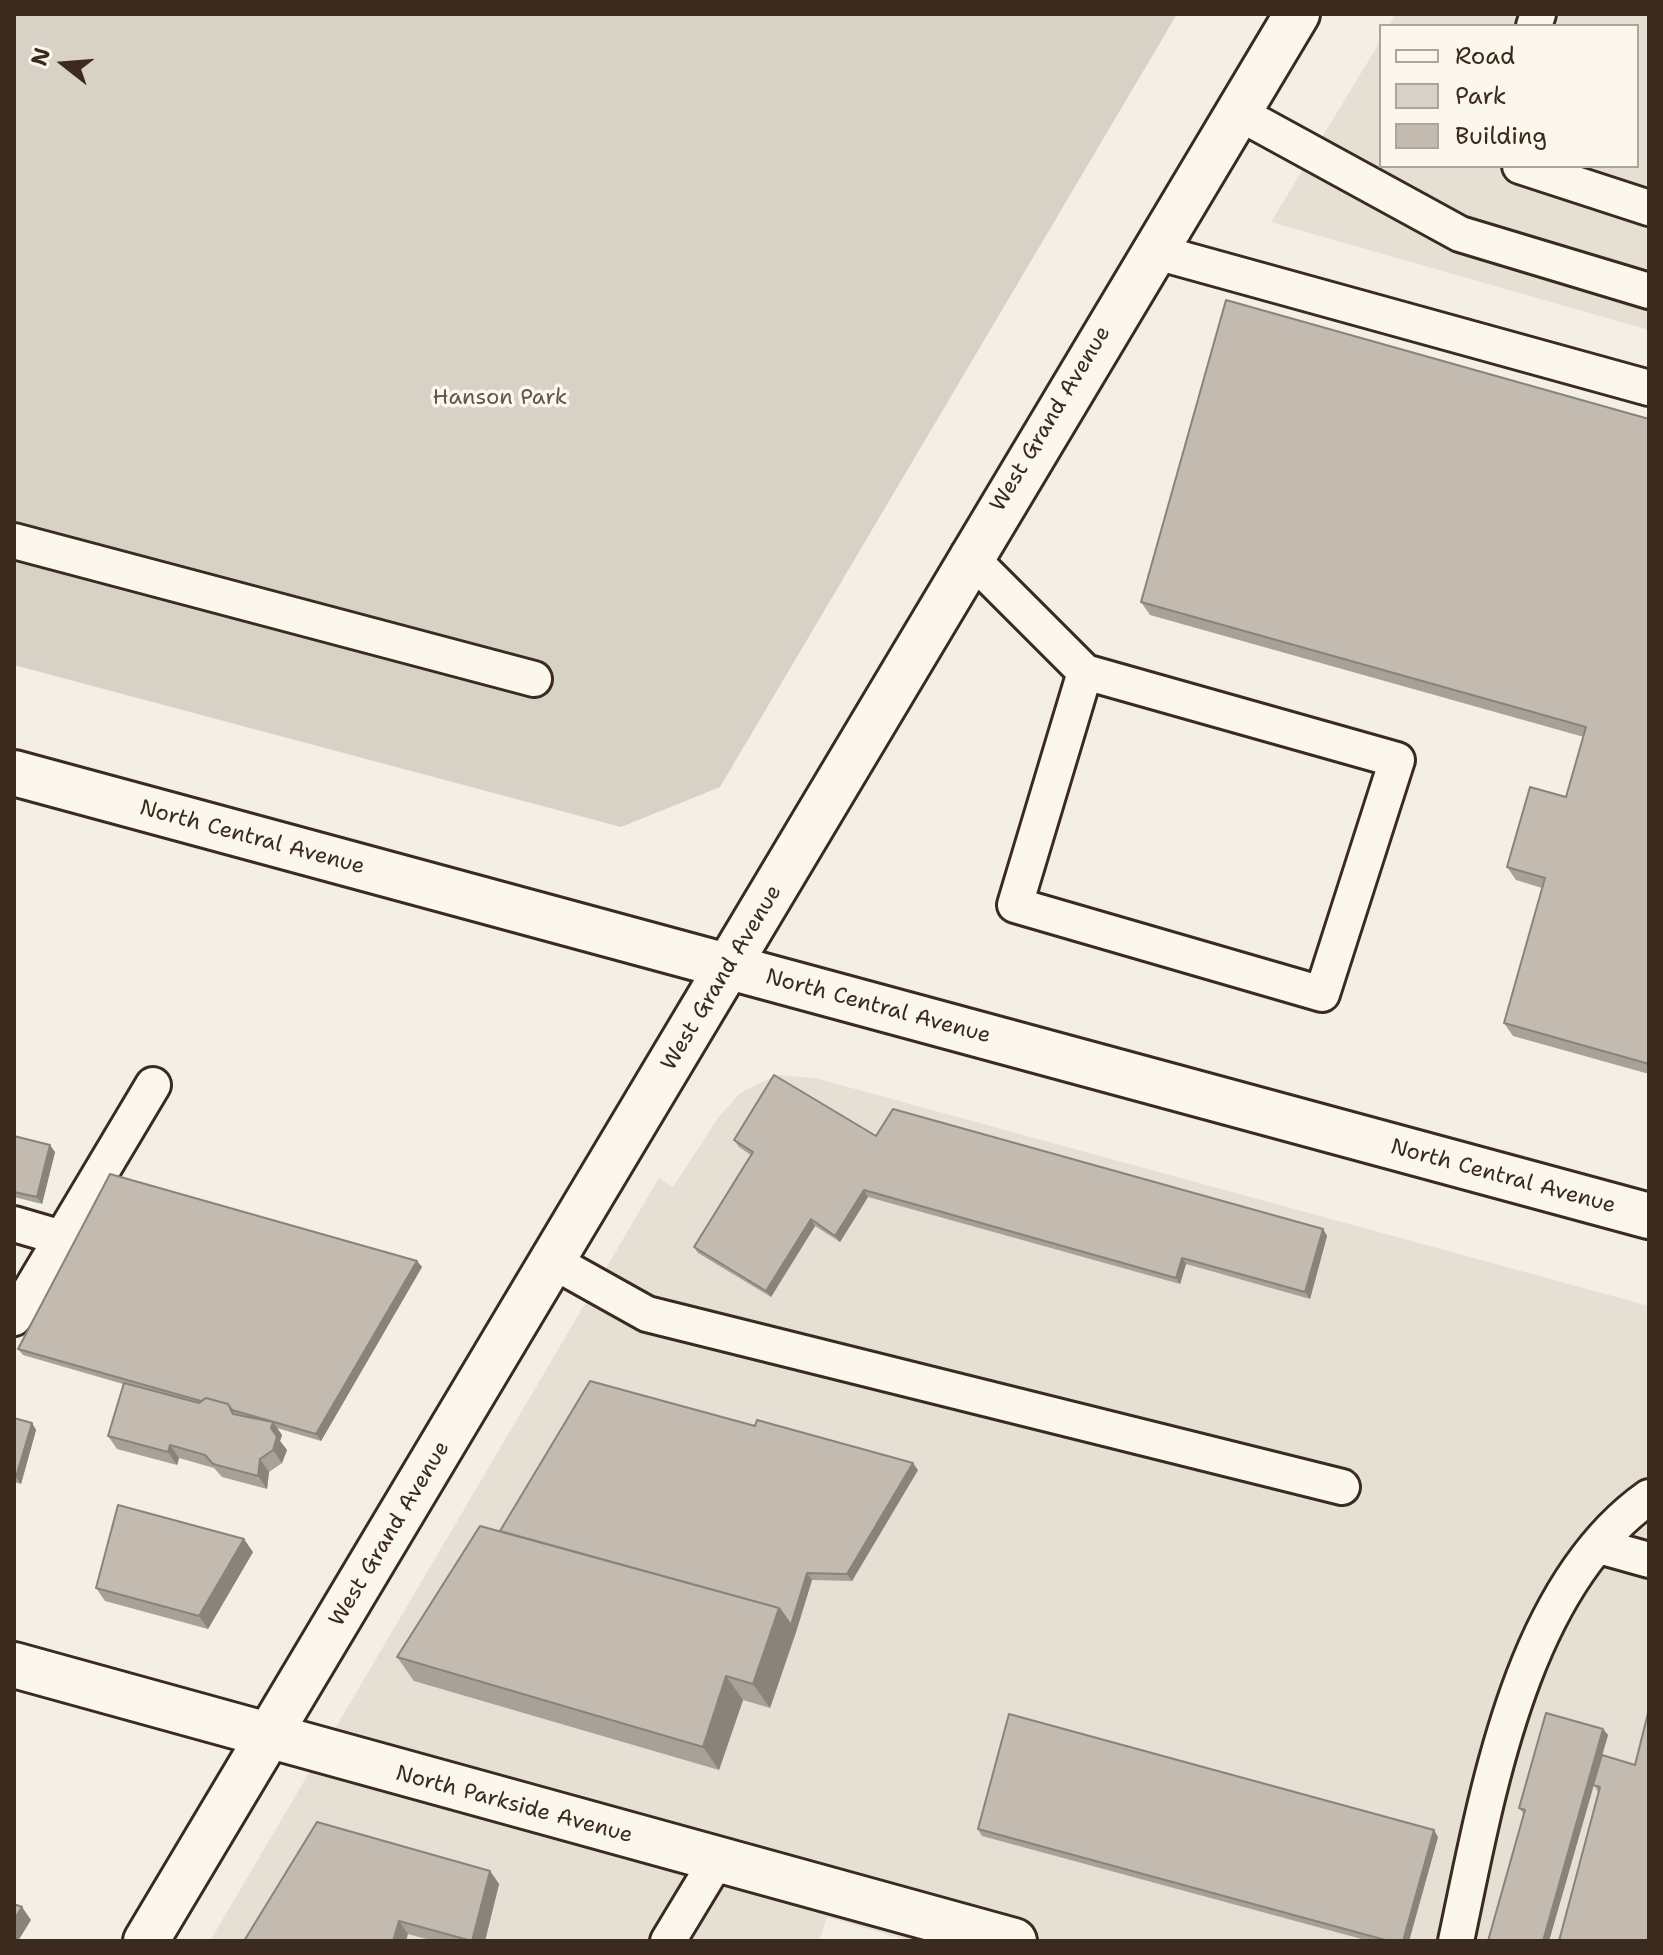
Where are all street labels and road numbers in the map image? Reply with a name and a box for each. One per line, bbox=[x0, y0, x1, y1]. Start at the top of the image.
street label: West Grand Avenue bbox=[985, 321, 1117, 517]
street label: North Central Avenue bbox=[137, 795, 367, 881]
street label: West Grand Avenue bbox=[656, 880, 788, 1076]
street label: North Central Avenue bbox=[763, 964, 993, 1050]
street label: North Central Avenue bbox=[1388, 1134, 1618, 1220]
street label: West Grand Avenue bbox=[324, 1436, 456, 1632]
street label: North Parkside Avenue bbox=[393, 1761, 635, 1849]

